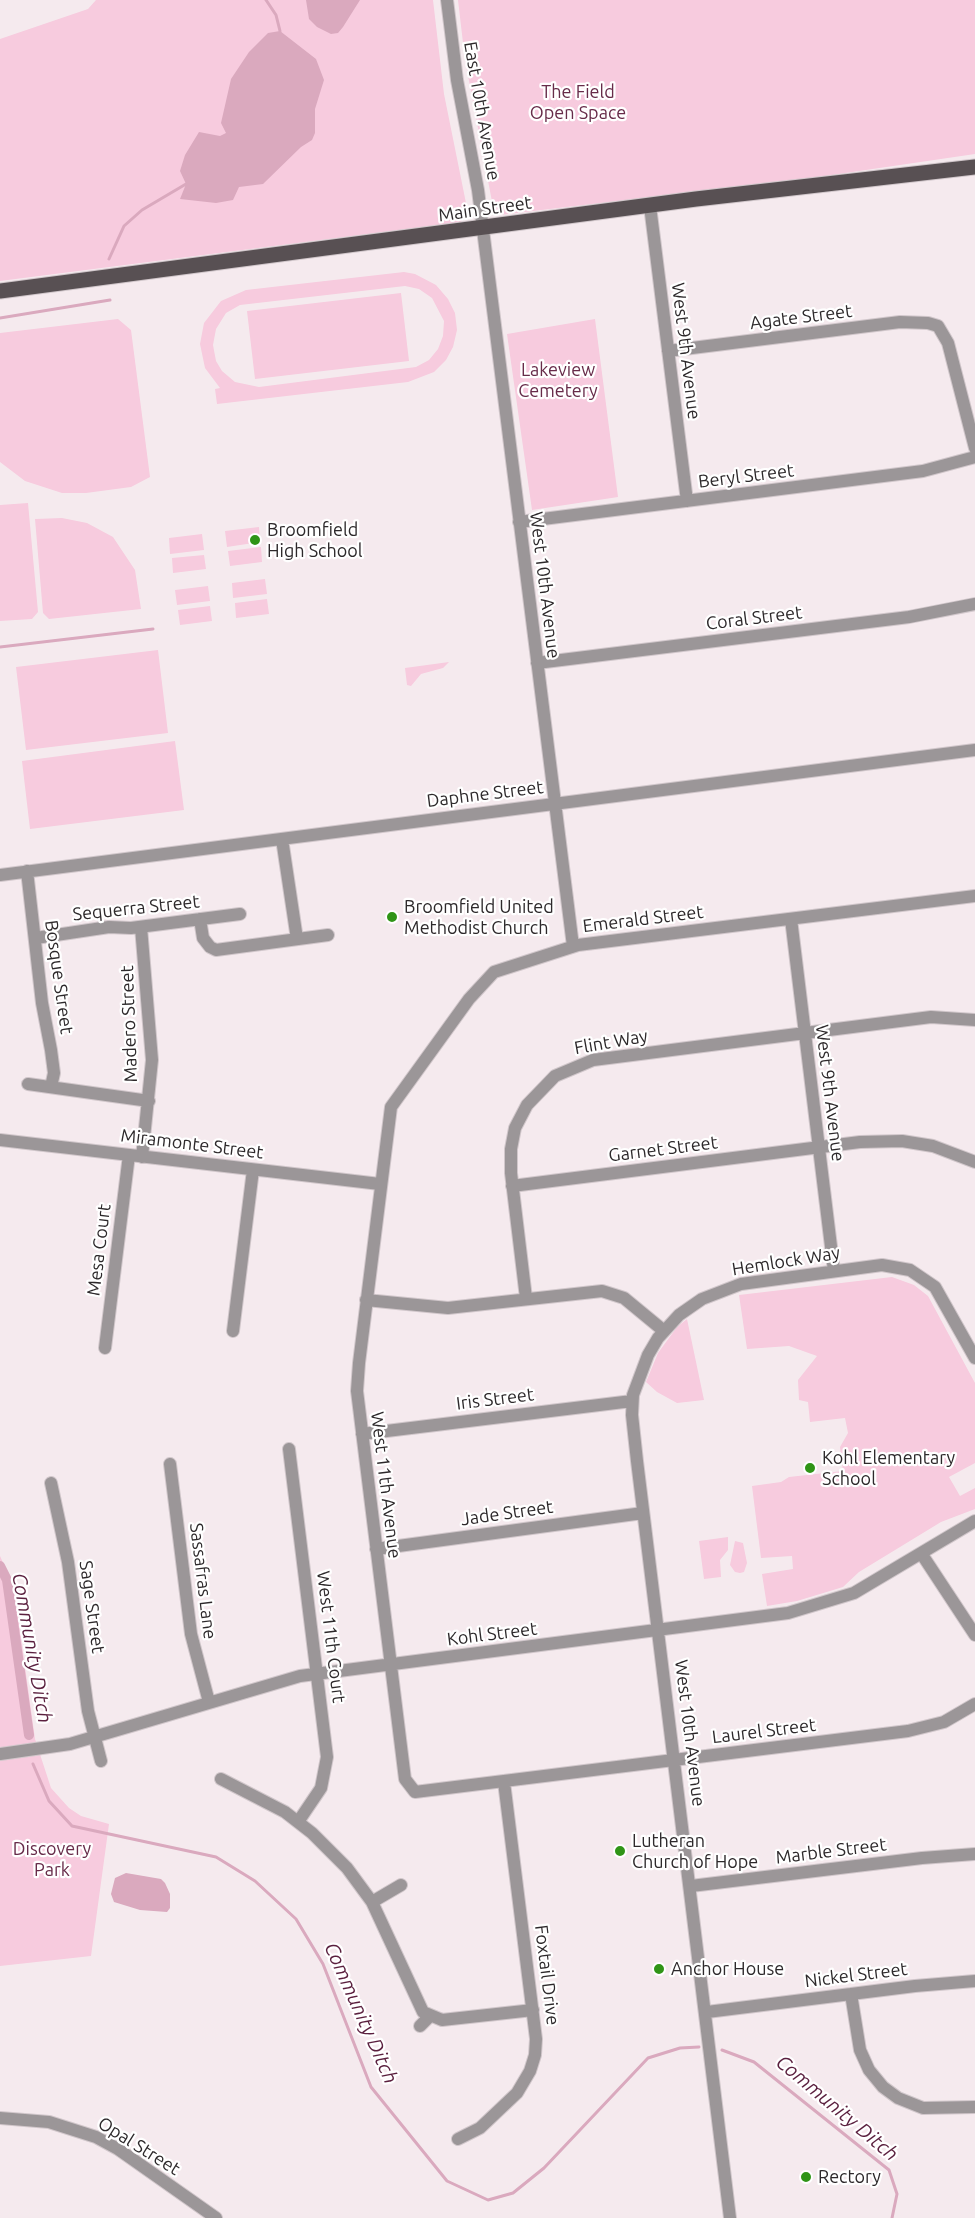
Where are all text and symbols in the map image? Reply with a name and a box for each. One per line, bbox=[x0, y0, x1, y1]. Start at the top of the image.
street label: East 10th Avenue bbox=[459, 40, 505, 182]
park label: The Field Open Space bbox=[530, 81, 626, 124]
street label: Main Street bbox=[437, 192, 533, 226]
street label: West 9th Avenue bbox=[667, 281, 705, 421]
street label: Agate Street bbox=[749, 300, 853, 334]
park label: Lakeview Cemetery bbox=[518, 359, 598, 401]
street label: Beryl Street bbox=[697, 459, 795, 493]
street label: West 10th Avenue bbox=[525, 510, 565, 660]
place label: Broomfield High School bbox=[267, 519, 363, 562]
marker: Broomfield High School bbox=[248, 533, 262, 547]
street label: Coral Street bbox=[705, 601, 803, 635]
street label: Daphne Street bbox=[425, 776, 545, 812]
street label: Sequerra Street bbox=[72, 891, 200, 925]
place label: Broomfield United Methodist Church bbox=[404, 896, 554, 938]
street label: Emerald Street bbox=[582, 901, 704, 937]
marker: Broomfield United Methodist Church bbox=[385, 910, 399, 924]
street label: Bosque Street bbox=[40, 919, 78, 1035]
street label: Madero Street bbox=[116, 965, 142, 1083]
street label: West 9th Avenue bbox=[811, 1023, 849, 1163]
street label: Flint Way bbox=[573, 1025, 649, 1059]
street label: Miramonte Street bbox=[119, 1125, 265, 1163]
street label: Garnet Street bbox=[607, 1132, 719, 1166]
street label: Mesa Court bbox=[83, 1203, 115, 1297]
street label: Hemlock Way bbox=[730, 1242, 842, 1280]
street label: Iris Street bbox=[455, 1384, 535, 1414]
street label: West 11th Avenue bbox=[366, 1410, 406, 1560]
place label: Kohl Elementary School bbox=[822, 1447, 955, 1490]
marker: Kohl Elementary School bbox=[803, 1461, 817, 1475]
street label: Jade Street bbox=[459, 1496, 555, 1530]
street label: Sassafras Lane bbox=[185, 1522, 221, 1640]
street label: Sage Street bbox=[75, 1559, 109, 1655]
street label: West 11th Court bbox=[312, 1570, 350, 1704]
water label: Community Ditch bbox=[7, 1571, 57, 1725]
street label: Kohl Street bbox=[446, 1618, 538, 1650]
street label: West 10th Avenue bbox=[670, 1658, 710, 1808]
street label: Laurel Street bbox=[711, 1714, 817, 1748]
place label: Lutheran Church of Hope bbox=[632, 1830, 758, 1872]
street label: Marble Street bbox=[774, 1833, 888, 1869]
park label: Discovery Park bbox=[13, 1838, 91, 1880]
marker: Lutheran Church of Hope bbox=[613, 1844, 627, 1858]
street label: Foxtail Drive bbox=[530, 1924, 564, 2026]
water label: Community Ditch bbox=[319, 1939, 403, 2087]
place label: Anchor House bbox=[671, 1958, 784, 1980]
street label: Nickel Street bbox=[803, 1958, 909, 1992]
marker: Anchor House bbox=[652, 1962, 666, 1976]
water label: Community Ditch bbox=[771, 2050, 903, 2166]
street label: Opal Street bbox=[94, 2112, 184, 2180]
place label: Rectory bbox=[818, 2166, 881, 2188]
marker: Rectory bbox=[799, 2170, 813, 2184]

